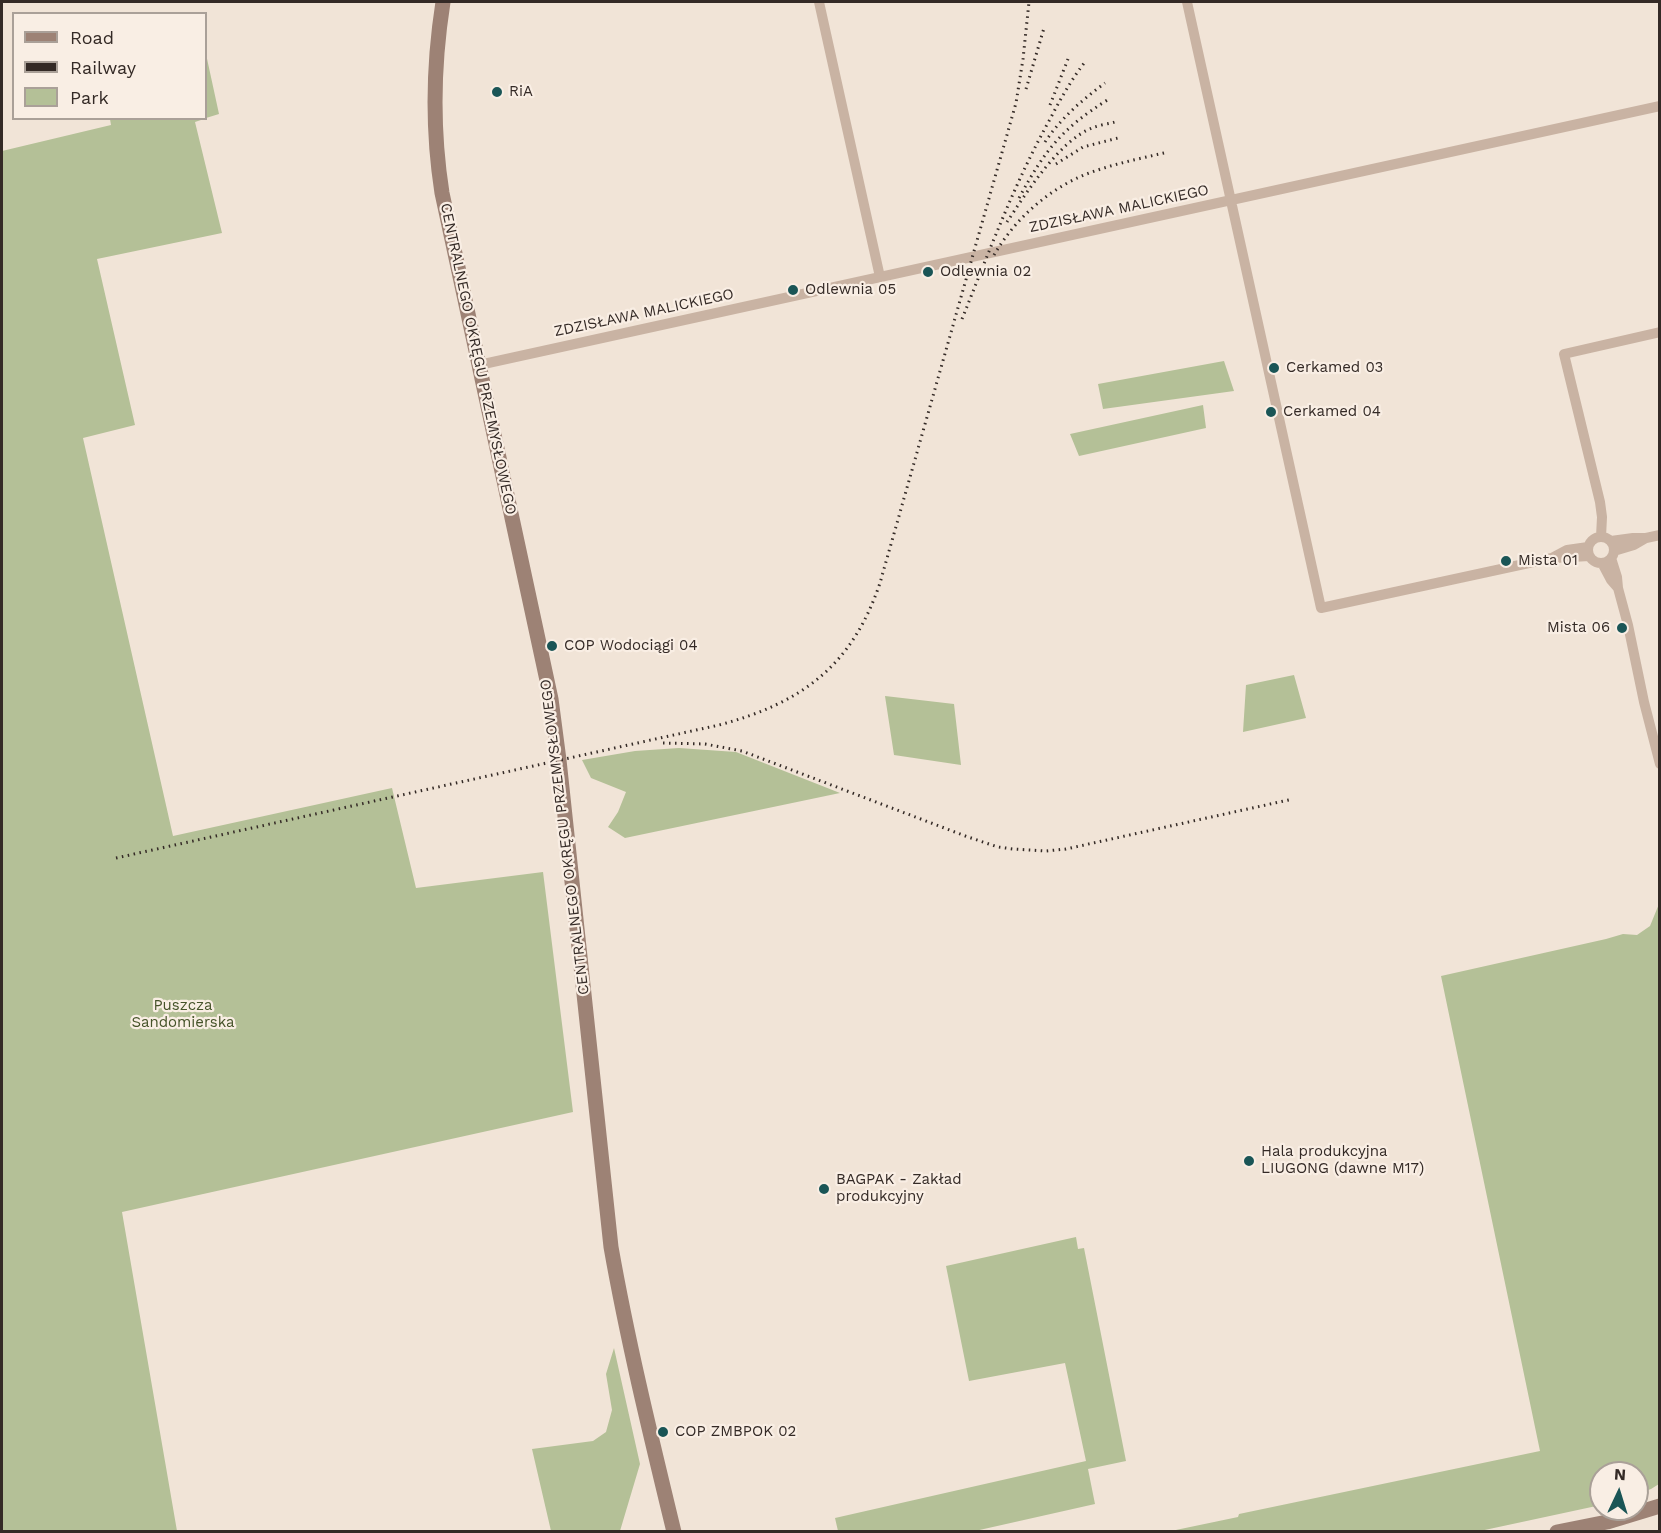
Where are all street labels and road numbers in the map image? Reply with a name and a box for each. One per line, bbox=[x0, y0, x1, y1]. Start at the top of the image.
street label: ZDZISŁAWA MALICKIEGO bbox=[1028, 181, 1210, 237]
street label: CENTRALNEGO OKRĘGU PRZEMYSŁOWEGO bbox=[436, 202, 520, 516]
street label: ZDZISŁAWA MALICKIEGO bbox=[553, 285, 735, 341]
street label: CENTRALNEGO OKRĘGU PRZEMYSŁOWEGO bbox=[537, 678, 593, 996]

